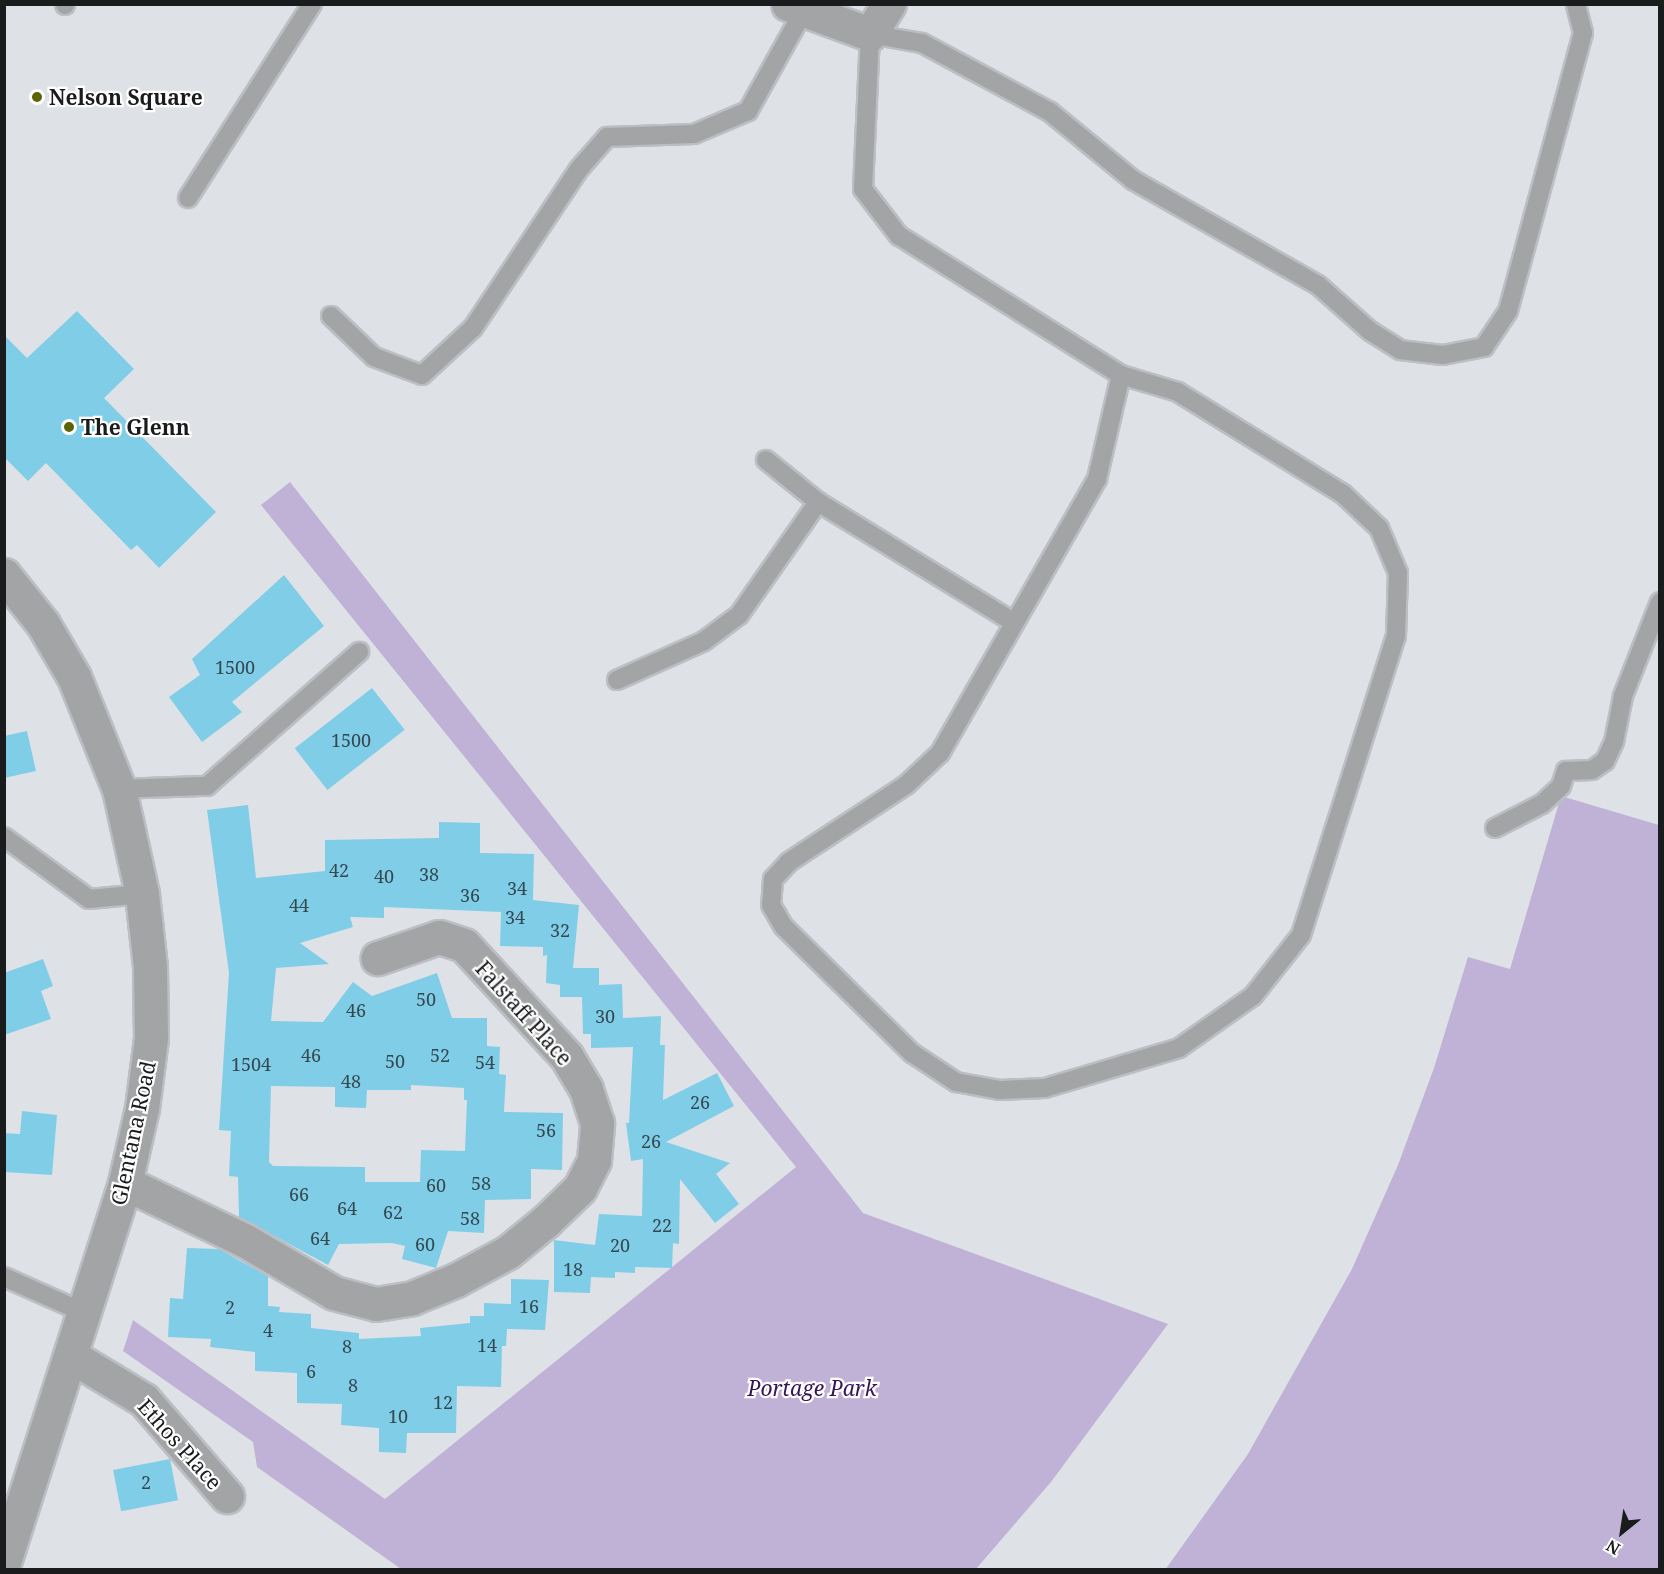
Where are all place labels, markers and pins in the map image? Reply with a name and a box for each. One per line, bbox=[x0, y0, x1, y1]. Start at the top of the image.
place label: Nelson Square bbox=[49, 84, 203, 110]
marker: Nelson Square bbox=[30, 90, 44, 104]
place label: The Glenn bbox=[81, 414, 190, 440]
marker: The Glenn bbox=[62, 420, 76, 434]

